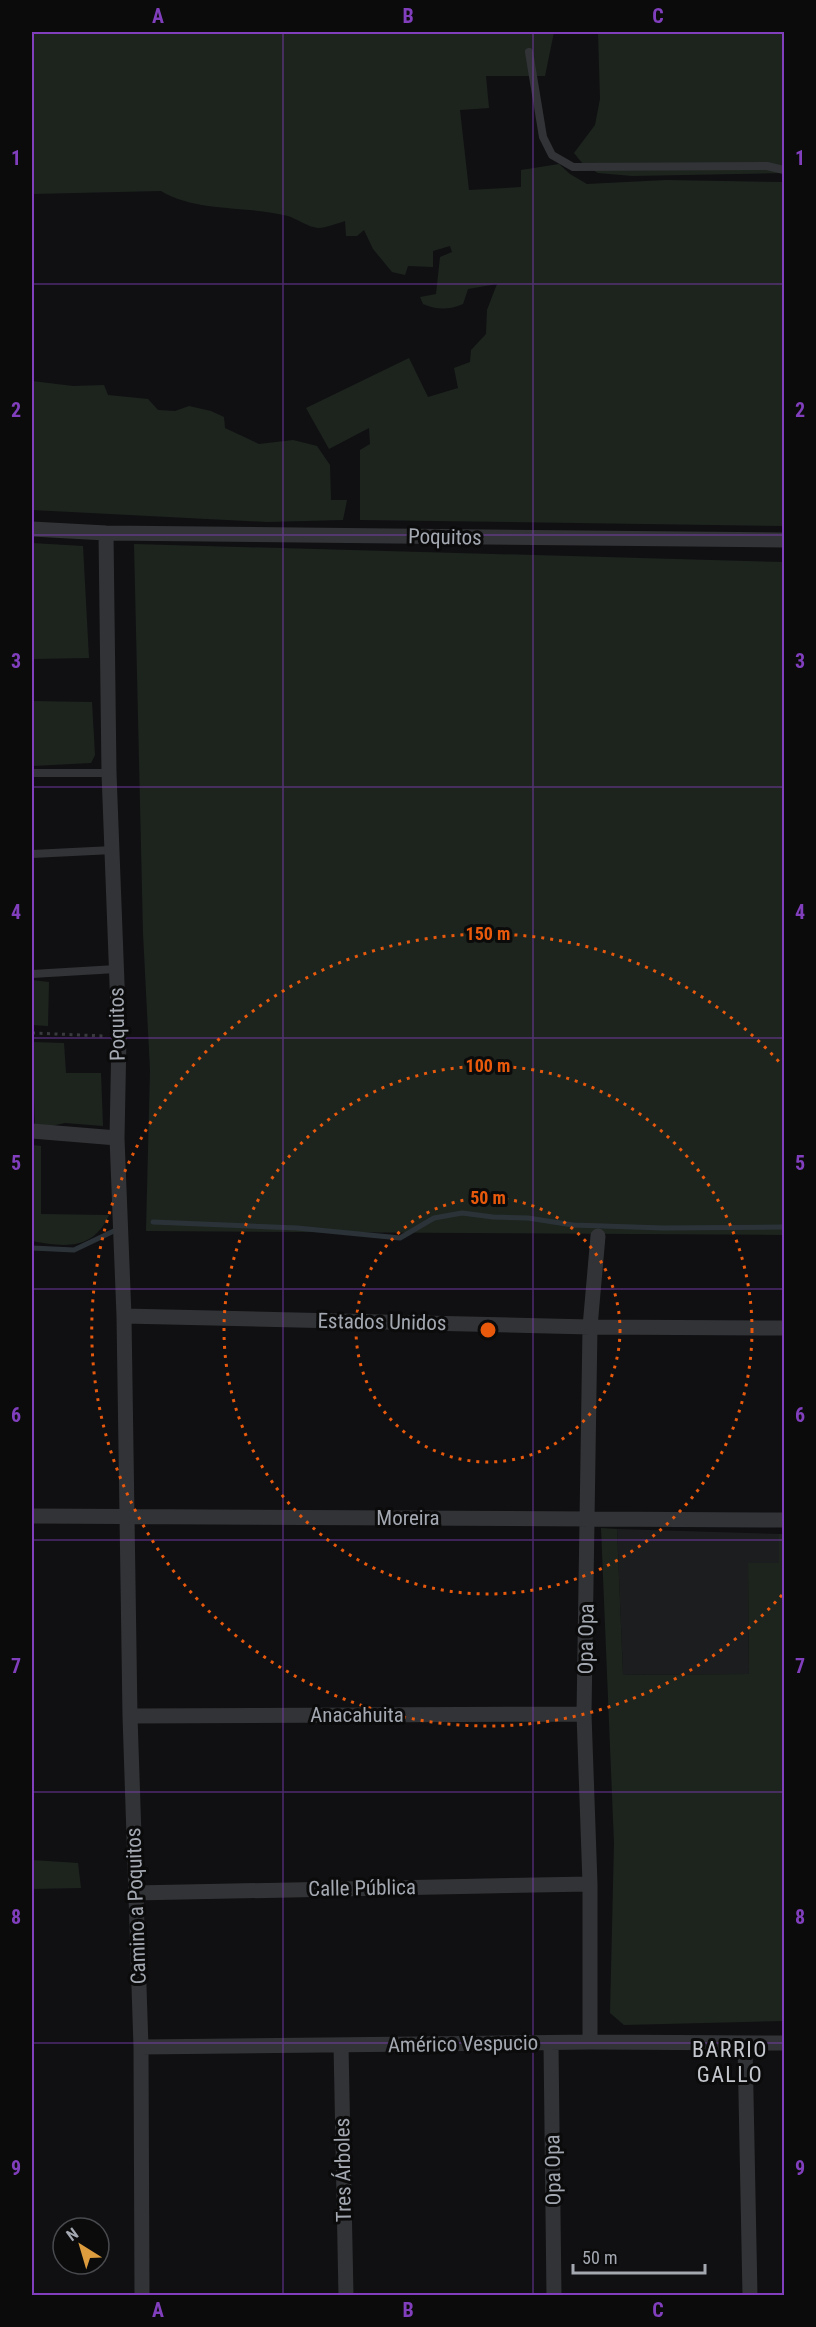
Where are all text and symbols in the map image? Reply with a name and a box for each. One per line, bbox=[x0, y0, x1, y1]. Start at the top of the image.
text: A bbox=[152, 4, 164, 28]
text: B bbox=[402, 4, 414, 28]
text: C bbox=[652, 4, 664, 28]
text: 1 bbox=[11, 146, 21, 170]
text: 1 bbox=[795, 146, 805, 170]
text: 2 bbox=[11, 398, 21, 422]
text: 2 bbox=[795, 398, 805, 422]
street label: Poquitos bbox=[408, 524, 482, 550]
text: 3 bbox=[11, 649, 21, 673]
text: 3 bbox=[795, 649, 805, 673]
text: 4 bbox=[11, 900, 21, 924]
text: 4 bbox=[795, 900, 805, 924]
text: 150 m bbox=[466, 923, 510, 944]
street label: Poquitos bbox=[104, 987, 130, 1061]
text: 100 m bbox=[466, 1055, 510, 1076]
text: 5 bbox=[11, 1151, 21, 1175]
text: 5 bbox=[795, 1151, 805, 1175]
text: 50 m bbox=[470, 1187, 506, 1208]
street label: Estados Unidos bbox=[317, 1309, 447, 1335]
centre of rings bbox=[478, 1320, 498, 1340]
text: 6 bbox=[11, 1403, 21, 1427]
text: 6 bbox=[795, 1403, 805, 1427]
street label: Moreira bbox=[376, 1506, 440, 1530]
street label: Opa Opa bbox=[573, 1603, 599, 1675]
text: 7 bbox=[11, 1654, 21, 1678]
text: 7 bbox=[795, 1654, 805, 1678]
street label: Anacahuita bbox=[310, 1703, 404, 1727]
street label: Camino a Poquitos bbox=[121, 1827, 151, 1985]
street label: Calle Pública bbox=[308, 1875, 416, 1901]
text: 8 bbox=[11, 1905, 21, 1929]
text: 8 bbox=[795, 1905, 805, 1929]
street label: Américo Vespucio bbox=[388, 2031, 538, 2057]
district label: BARRIO GALLO bbox=[692, 2037, 768, 2087]
street label: Tres Árboles bbox=[330, 2118, 356, 2222]
street label: Opa Opa bbox=[540, 2134, 566, 2206]
text: 9 bbox=[11, 2156, 21, 2180]
text: 9 bbox=[795, 2156, 805, 2180]
north arrow bbox=[51, 2216, 111, 2276]
text: N bbox=[63, 2224, 82, 2245]
scale bar bbox=[573, 2237, 705, 2275]
text: 50 m bbox=[582, 2247, 617, 2268]
text: A bbox=[152, 2298, 164, 2322]
text: B bbox=[402, 2298, 414, 2322]
text: C bbox=[652, 2298, 664, 2322]

